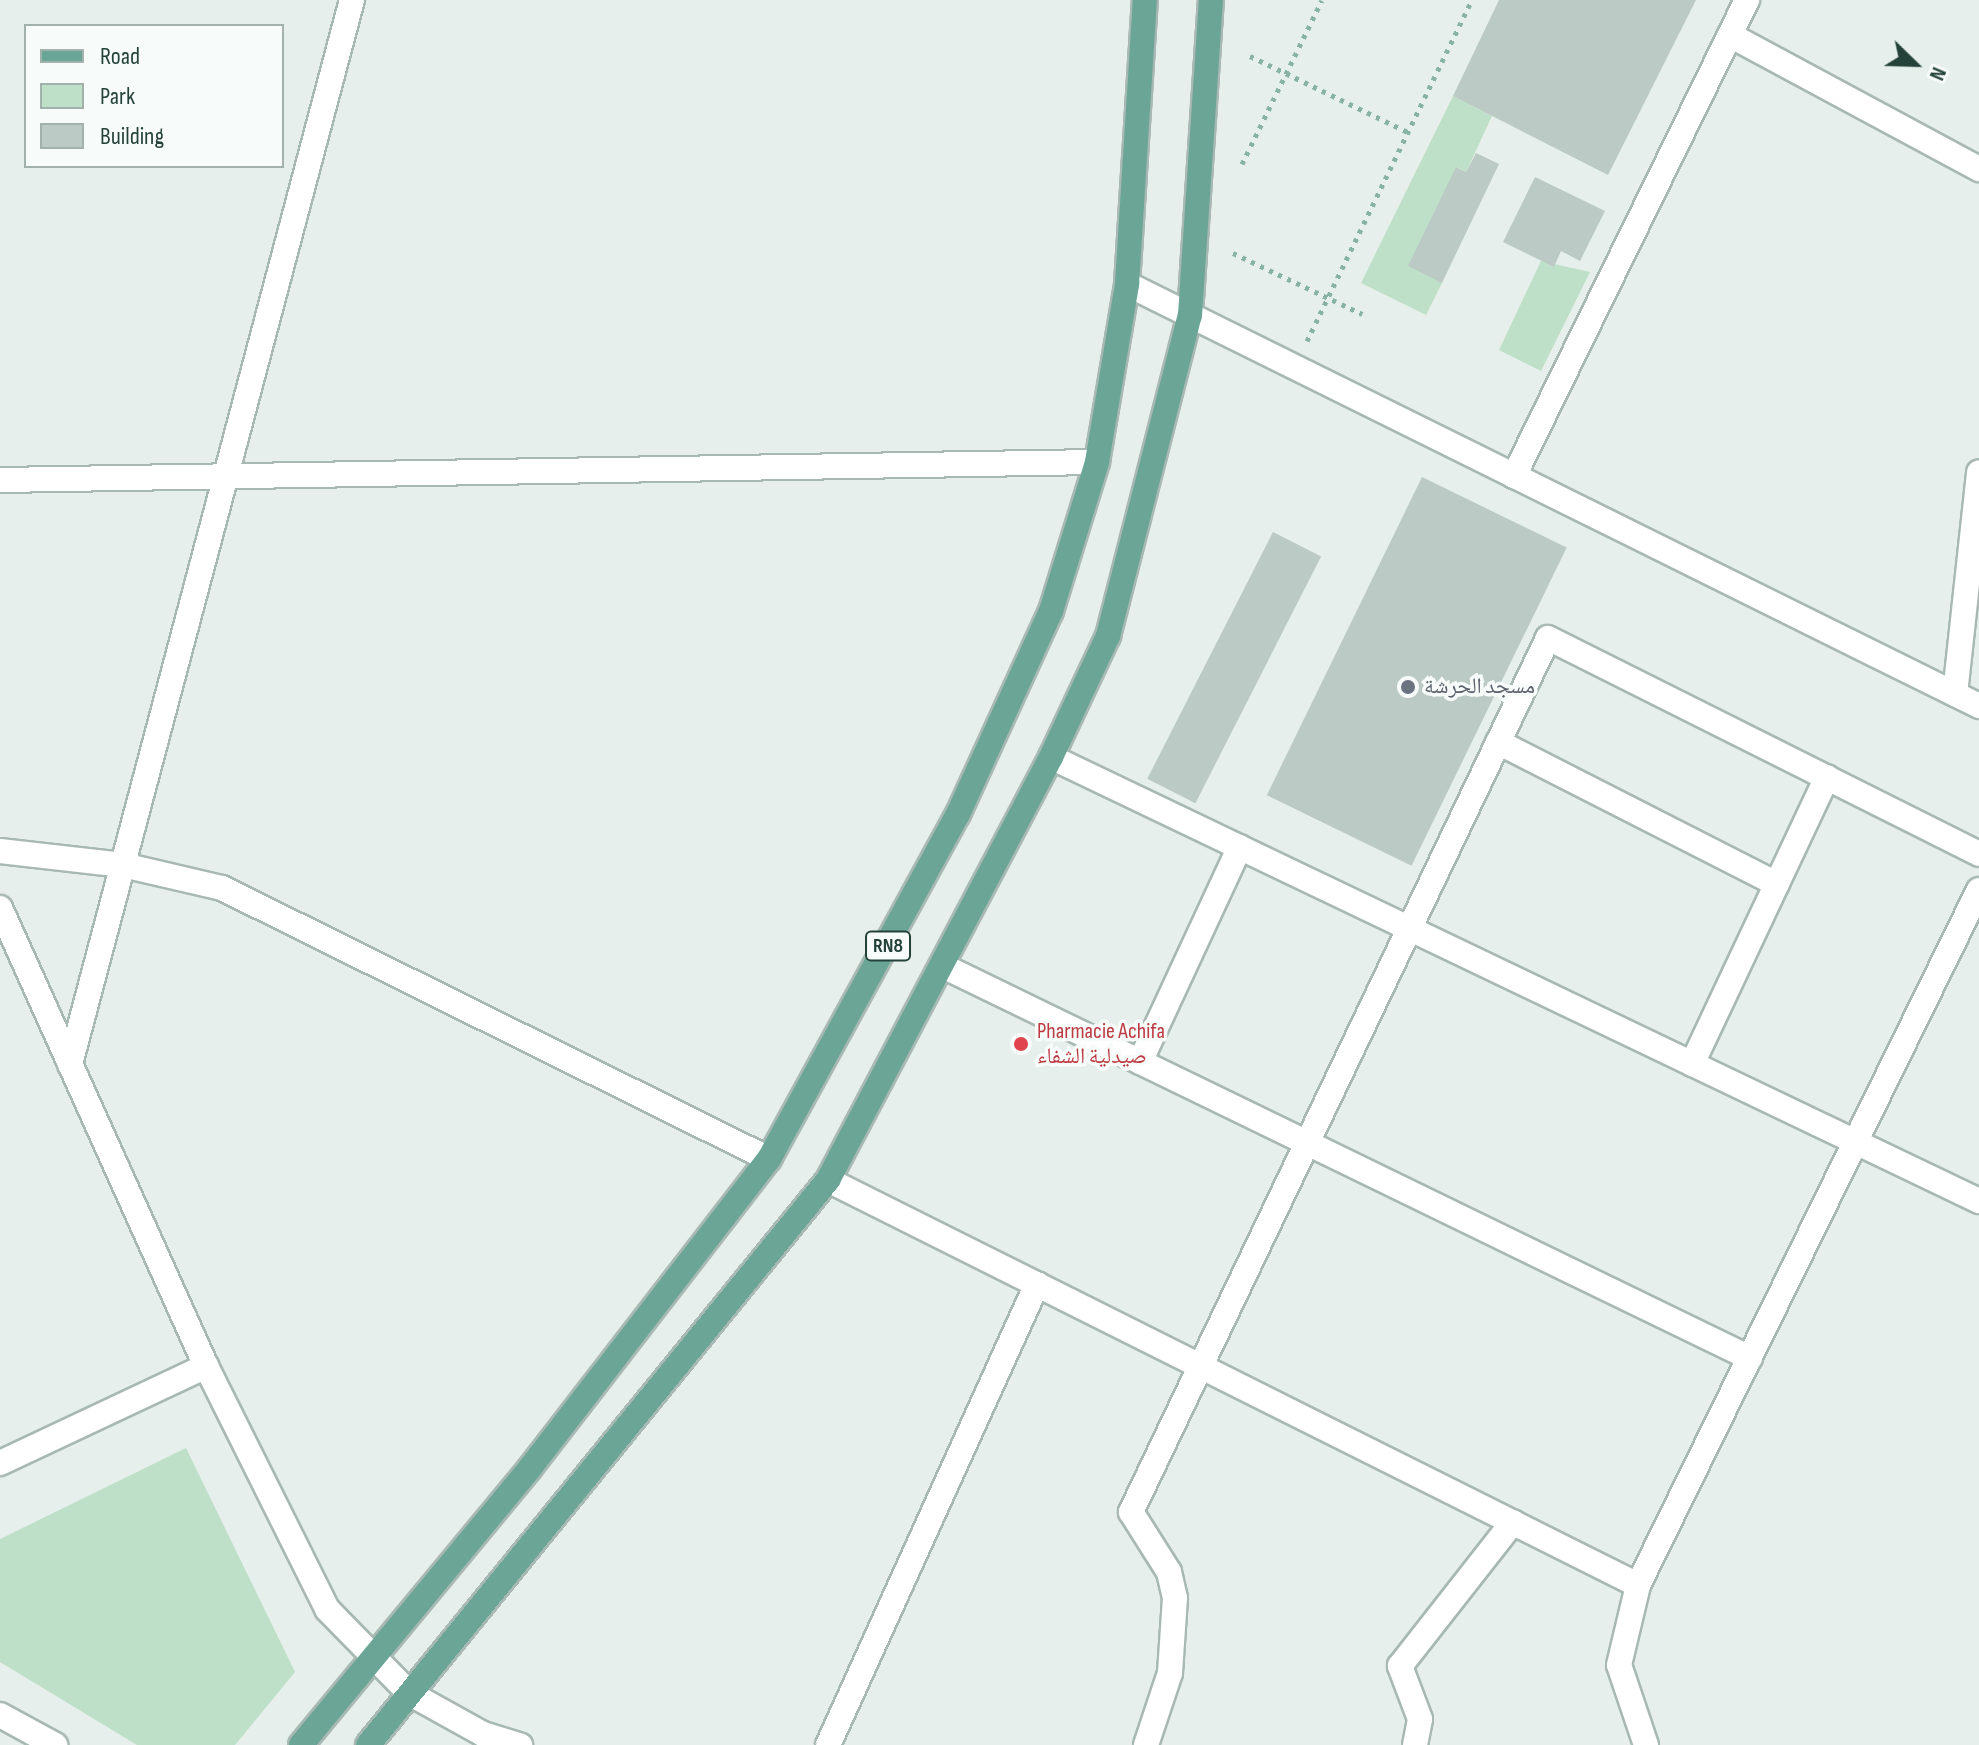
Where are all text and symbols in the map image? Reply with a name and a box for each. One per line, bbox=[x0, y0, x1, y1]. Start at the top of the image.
legend bbox=[24, 24, 284, 168]
north arrow bbox=[1875, 24, 1955, 104]
text: Road bbox=[100, 42, 140, 71]
text: N bbox=[1923, 63, 1952, 84]
text: Park bbox=[100, 82, 135, 111]
text: Building bbox=[100, 122, 164, 151]
place label: مسجد الحرشة bbox=[1424, 674, 1535, 700]
marker: مسجد الحرشة bbox=[1399, 678, 1417, 696]
road number: RN8 bbox=[864, 930, 912, 962]
place label: Pharmacie Achifa صيدلية الشفاء bbox=[1037, 1018, 1165, 1070]
marker: Pharmacie Achifa صيدلية الشفاء bbox=[1012, 1035, 1030, 1053]

